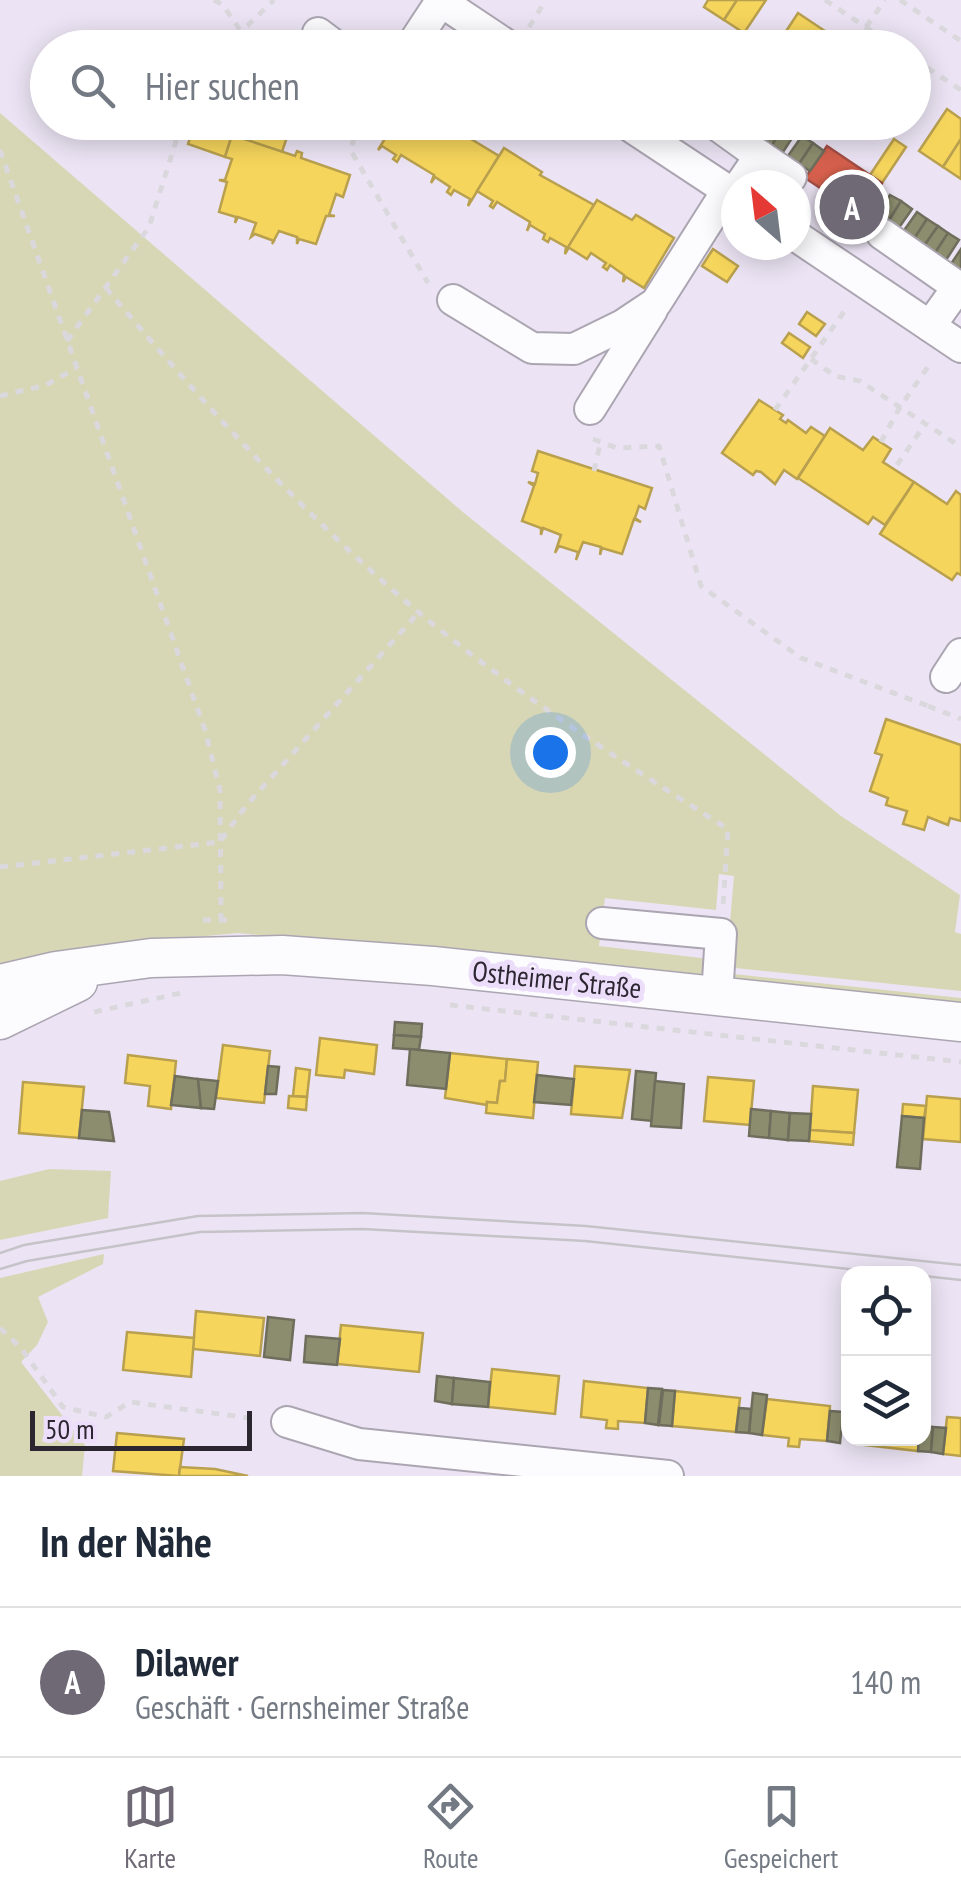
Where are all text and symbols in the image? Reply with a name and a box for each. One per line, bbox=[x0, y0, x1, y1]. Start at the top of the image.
search box bbox=[30, 30, 931, 140]
icon: search bbox=[65, 58, 120, 113]
text: Hier suchen bbox=[145, 61, 300, 110]
north arrow bbox=[721, 170, 811, 260]
pin: A bbox=[820, 170, 884, 244]
your location bbox=[525, 727, 576, 778]
street label: Ostheimer Straße bbox=[471, 952, 643, 1006]
map controls bbox=[841, 1266, 931, 1446]
button: locate bbox=[841, 1266, 931, 1356]
button: layers bbox=[841, 1356, 931, 1446]
scale bar bbox=[30, 1406, 252, 1450]
text: 50 m bbox=[45, 1410, 94, 1447]
text: In der Nähe bbox=[40, 1514, 212, 1569]
text: Dilawer bbox=[135, 1637, 239, 1686]
text: A bbox=[64, 1661, 81, 1703]
text: 140 m bbox=[850, 1661, 921, 1703]
text: Geschäft · Gernsheimer Straße bbox=[135, 1686, 469, 1728]
tab: Karte bbox=[123, 1779, 178, 1876]
tab: Route bbox=[423, 1779, 479, 1876]
tab: Gespeichert bbox=[724, 1779, 838, 1876]

